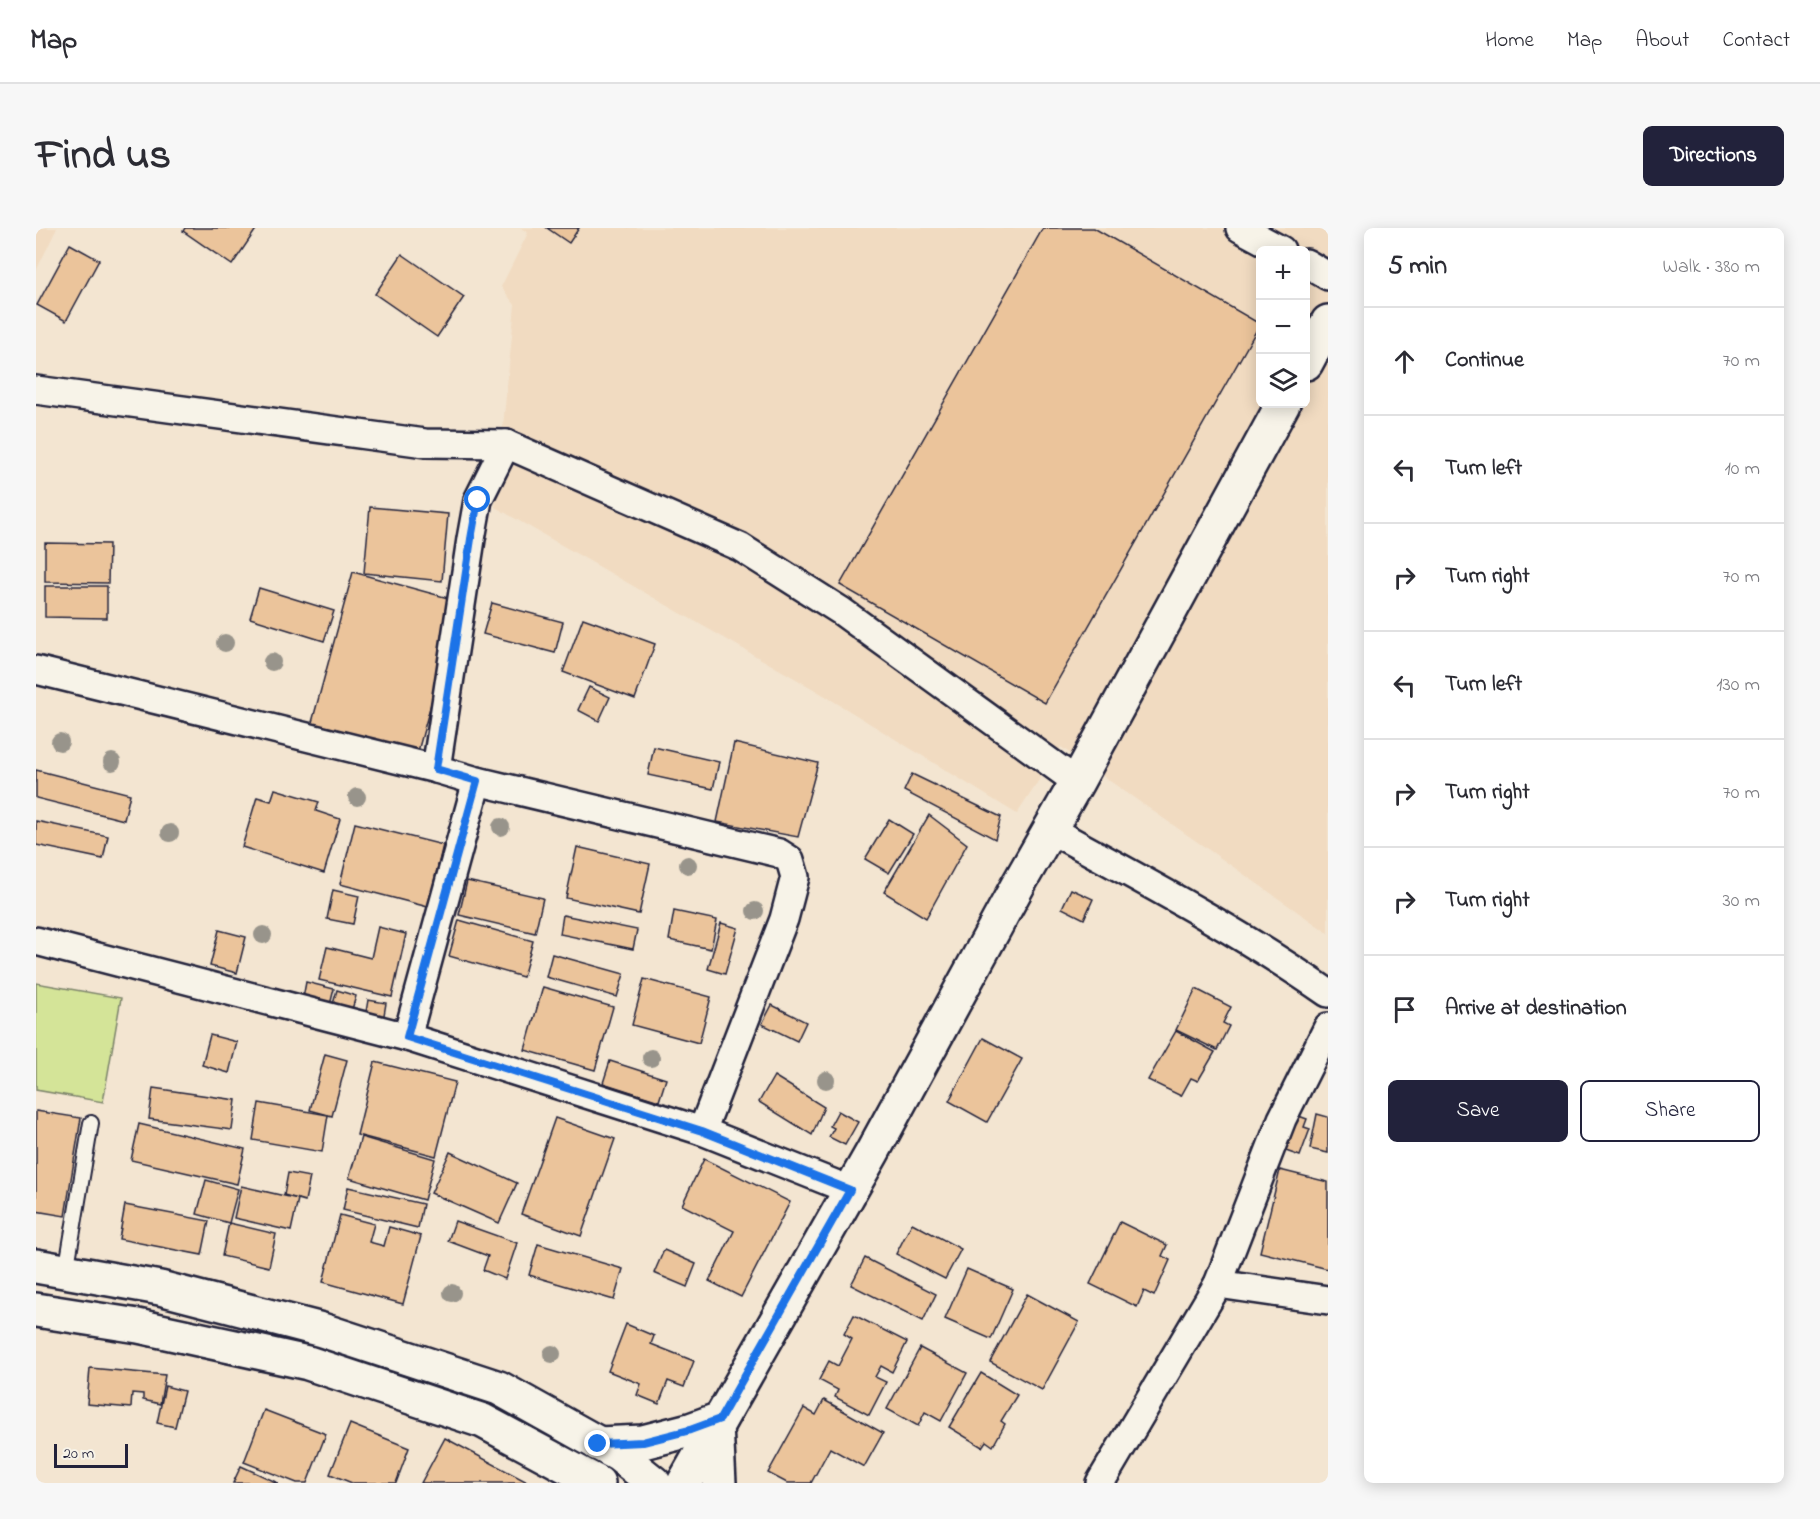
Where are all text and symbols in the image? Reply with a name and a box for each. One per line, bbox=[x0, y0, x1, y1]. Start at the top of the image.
text: Map bbox=[30, 21, 77, 62]
text: Home bbox=[1485, 26, 1534, 56]
text: Map bbox=[1567, 26, 1602, 56]
text: About bbox=[1635, 26, 1689, 56]
text: Contact bbox=[1722, 26, 1790, 56]
text: Find us bbox=[36, 126, 171, 187]
button: Directions bbox=[1643, 126, 1784, 186]
map controls bbox=[1256, 246, 1310, 408]
button: + bbox=[1256, 246, 1310, 300]
text: 5 min bbox=[1388, 248, 1447, 286]
text: Walk · 380 m bbox=[1662, 253, 1760, 282]
button: − bbox=[1256, 300, 1310, 354]
icon: ahead bbox=[1388, 345, 1421, 378]
text: Continue bbox=[1445, 345, 1524, 377]
text: 70 m bbox=[1723, 347, 1760, 376]
button: layers bbox=[1256, 354, 1310, 408]
icon: left bbox=[1388, 453, 1421, 486]
text: Turn left bbox=[1445, 453, 1522, 485]
text: 10 m bbox=[1724, 455, 1760, 484]
route start bbox=[464, 486, 490, 512]
icon: right bbox=[1388, 561, 1421, 594]
text: Turn right bbox=[1445, 561, 1530, 593]
text: 70 m bbox=[1723, 563, 1760, 592]
icon: left bbox=[1388, 669, 1421, 702]
text: Turn left bbox=[1445, 669, 1522, 701]
text: 130 m bbox=[1716, 671, 1760, 700]
icon: right bbox=[1388, 777, 1421, 810]
text: Turn right bbox=[1445, 777, 1530, 809]
text: 70 m bbox=[1723, 779, 1760, 808]
icon: right bbox=[1388, 885, 1421, 918]
text: Turn right bbox=[1445, 885, 1530, 917]
text: 30 m bbox=[1723, 887, 1760, 916]
icon: arrive bbox=[1388, 993, 1421, 1026]
text: Arrive at destination bbox=[1445, 993, 1627, 1025]
button: Save bbox=[1388, 1080, 1568, 1142]
button: Share bbox=[1580, 1080, 1760, 1142]
route end bbox=[584, 1430, 610, 1456]
scale bar bbox=[54, 1441, 128, 1468]
text: 20 m bbox=[63, 1442, 94, 1466]

